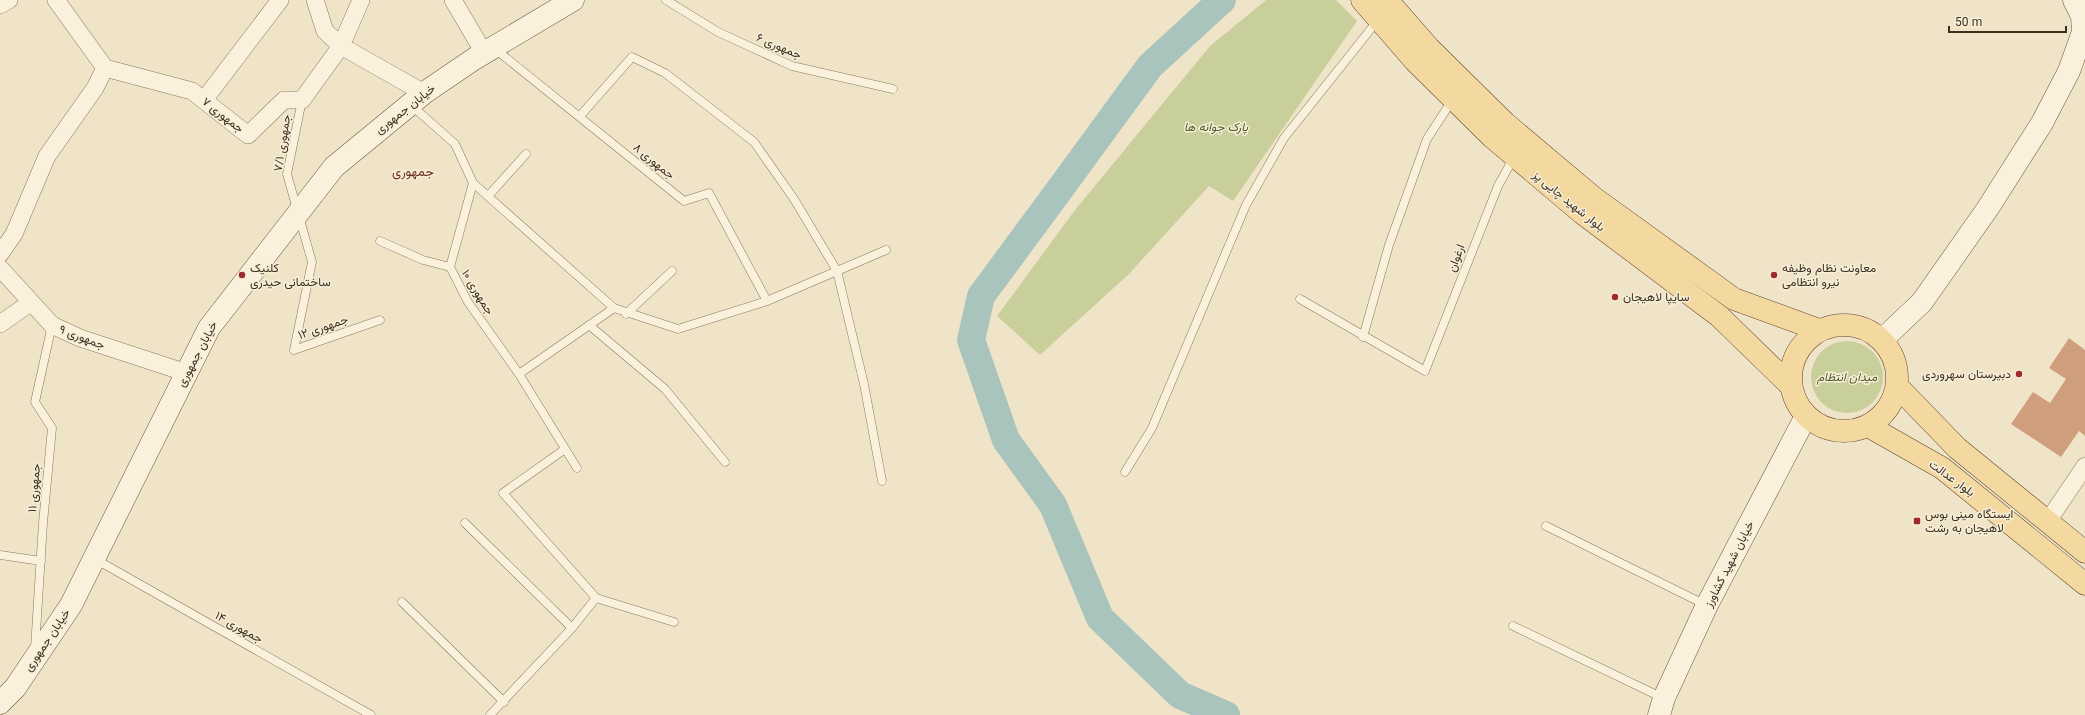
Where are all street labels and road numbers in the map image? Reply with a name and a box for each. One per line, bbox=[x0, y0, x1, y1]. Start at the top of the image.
street label: جمهوری ۶ bbox=[753, 29, 804, 65]
street label: خیابان جمهوری bbox=[372, 80, 440, 139]
street label: جمهوری ۷ bbox=[197, 94, 247, 138]
street label: جمهوری ۷/۱ bbox=[270, 113, 296, 173]
street label: جمهوری ۸ bbox=[629, 139, 678, 184]
street label: بلوار شهید چایی پز bbox=[1528, 166, 1608, 237]
street label: ارغوان bbox=[1443, 242, 1470, 275]
street label: جمهوری ۱۰ bbox=[456, 266, 498, 319]
street label: جمهوری ۱۲ bbox=[296, 311, 351, 345]
street label: خیابان جمهوری bbox=[173, 318, 223, 391]
street label: جمهوری ۹ bbox=[56, 321, 107, 355]
street label: بلوار عدالت bbox=[1925, 456, 1978, 502]
street label: جمهوری ۱۱ bbox=[24, 463, 46, 513]
street label: خیابان شهید کشاورز bbox=[1700, 518, 1759, 612]
street label: خیابان جمهوری bbox=[20, 606, 76, 676]
street label: جمهوری ۱۴ bbox=[211, 607, 266, 648]

